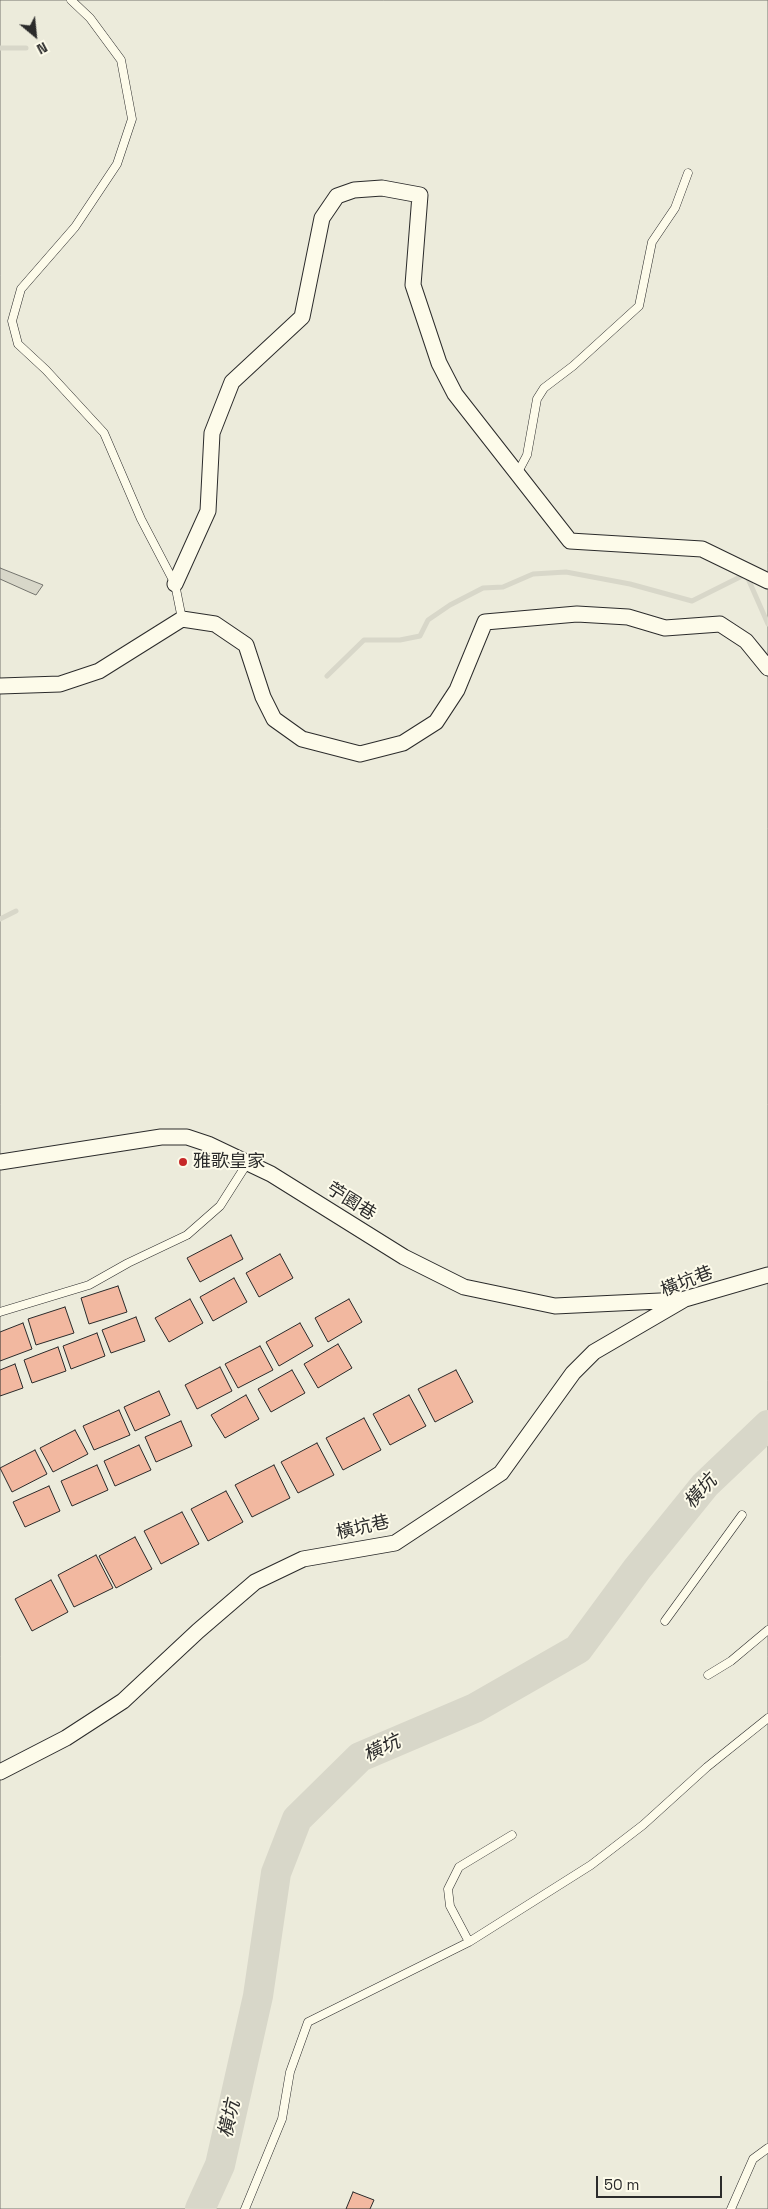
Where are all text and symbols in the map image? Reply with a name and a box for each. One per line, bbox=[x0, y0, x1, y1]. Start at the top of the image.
north arrow bbox=[10, 10, 60, 60]
text: N bbox=[34, 38, 50, 58]
place label: 雅歌皇家 bbox=[193, 1151, 265, 1173]
marker: 雅歌皇家 bbox=[177, 1156, 189, 1168]
street label: 苧園巷 bbox=[322, 1179, 380, 1225]
street label: 橫坑巷 bbox=[658, 1262, 716, 1302]
water label: 橫坑 bbox=[680, 1470, 722, 1514]
street label: 橫坑巷 bbox=[334, 1511, 392, 1545]
water label: 橫坑 bbox=[360, 1731, 404, 1767]
water label: 橫坑 bbox=[215, 2098, 245, 2140]
scale bar bbox=[598, 2166, 724, 2198]
text: 50 m bbox=[604, 2175, 639, 2194]

